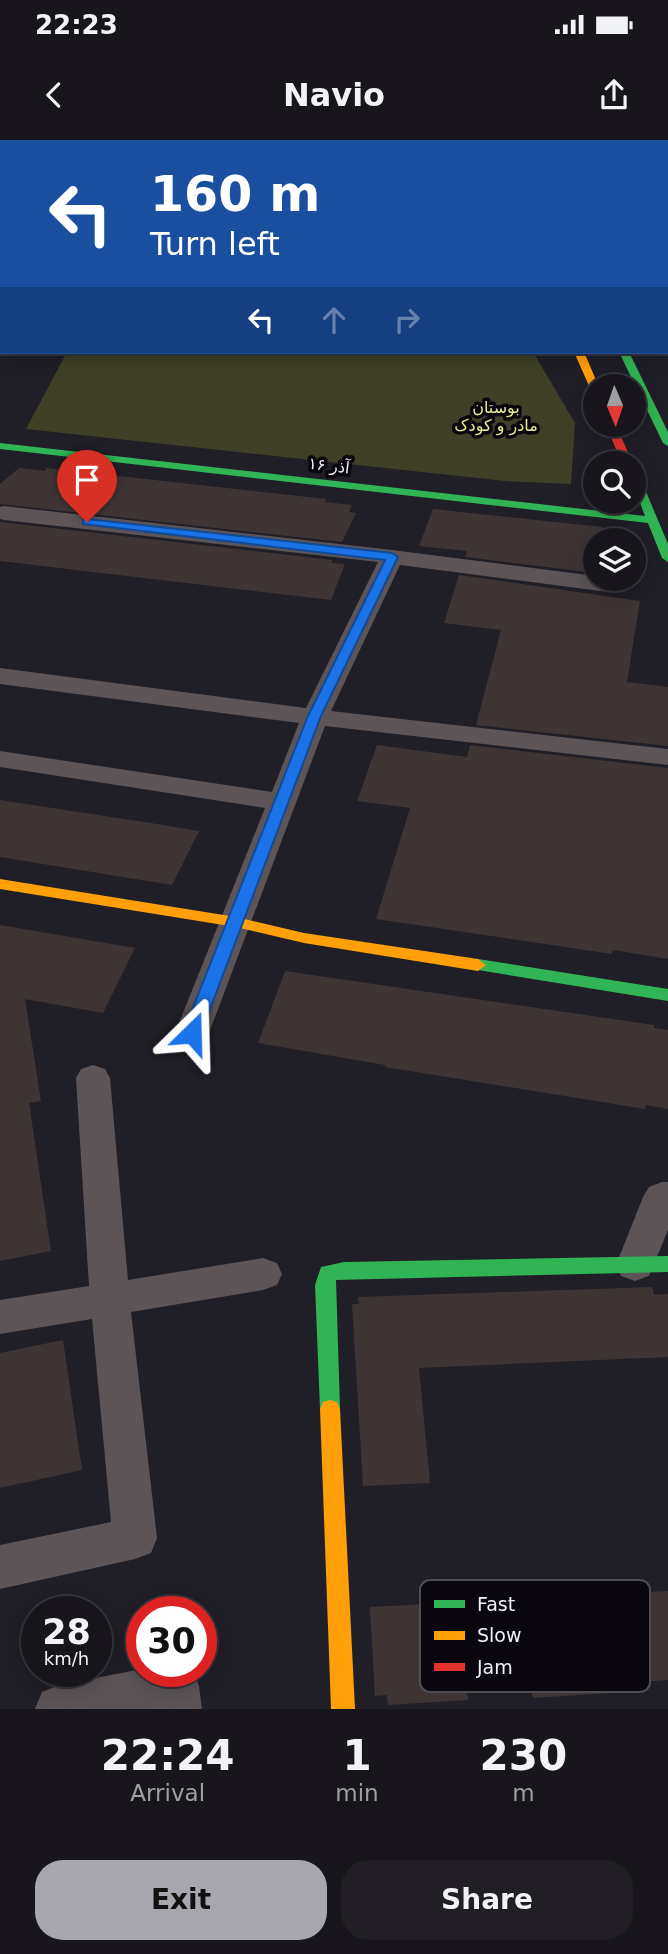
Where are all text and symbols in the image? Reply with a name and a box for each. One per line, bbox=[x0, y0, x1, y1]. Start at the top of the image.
text: 22:23 bbox=[35, 10, 118, 40]
icon: back bbox=[35, 76, 73, 114]
text: Navio bbox=[283, 76, 385, 114]
icon: share bbox=[595, 76, 633, 114]
text: 160 m bbox=[150, 166, 320, 223]
icon: left bbox=[35, 168, 126, 259]
text: Turn left bbox=[150, 225, 280, 263]
icon: left bbox=[242, 301, 280, 339]
icon: ahead bbox=[315, 301, 353, 339]
icon: right bbox=[388, 301, 426, 339]
north arrow bbox=[583, 374, 646, 438]
map controls bbox=[583, 374, 646, 591]
park label: بوستان مادر و کودک bbox=[454, 398, 538, 436]
pin bbox=[57, 450, 117, 522]
button: search bbox=[583, 451, 646, 514]
street label: ۱۶ آذر bbox=[307, 454, 352, 479]
icon: arrive bbox=[68, 461, 106, 499]
button: layers bbox=[583, 528, 646, 591]
position arrow bbox=[155, 996, 229, 1070]
legend bbox=[420, 1580, 650, 1692]
text: Fast bbox=[477, 1593, 515, 1615]
speed limit sign: 30 bbox=[126, 1596, 217, 1687]
text: 28 bbox=[42, 1612, 91, 1652]
text: Slow bbox=[477, 1624, 522, 1646]
text: km/h bbox=[44, 1648, 89, 1669]
text: Jam bbox=[476, 1656, 513, 1678]
text: 22:24 bbox=[101, 1731, 235, 1780]
text: 1 bbox=[342, 1731, 372, 1780]
text: 230 bbox=[480, 1731, 567, 1780]
text: Arrival bbox=[130, 1780, 205, 1806]
text: min bbox=[335, 1780, 379, 1806]
text: m bbox=[512, 1780, 535, 1806]
button: Exit bbox=[35, 1860, 327, 1940]
button: Share bbox=[341, 1860, 633, 1940]

